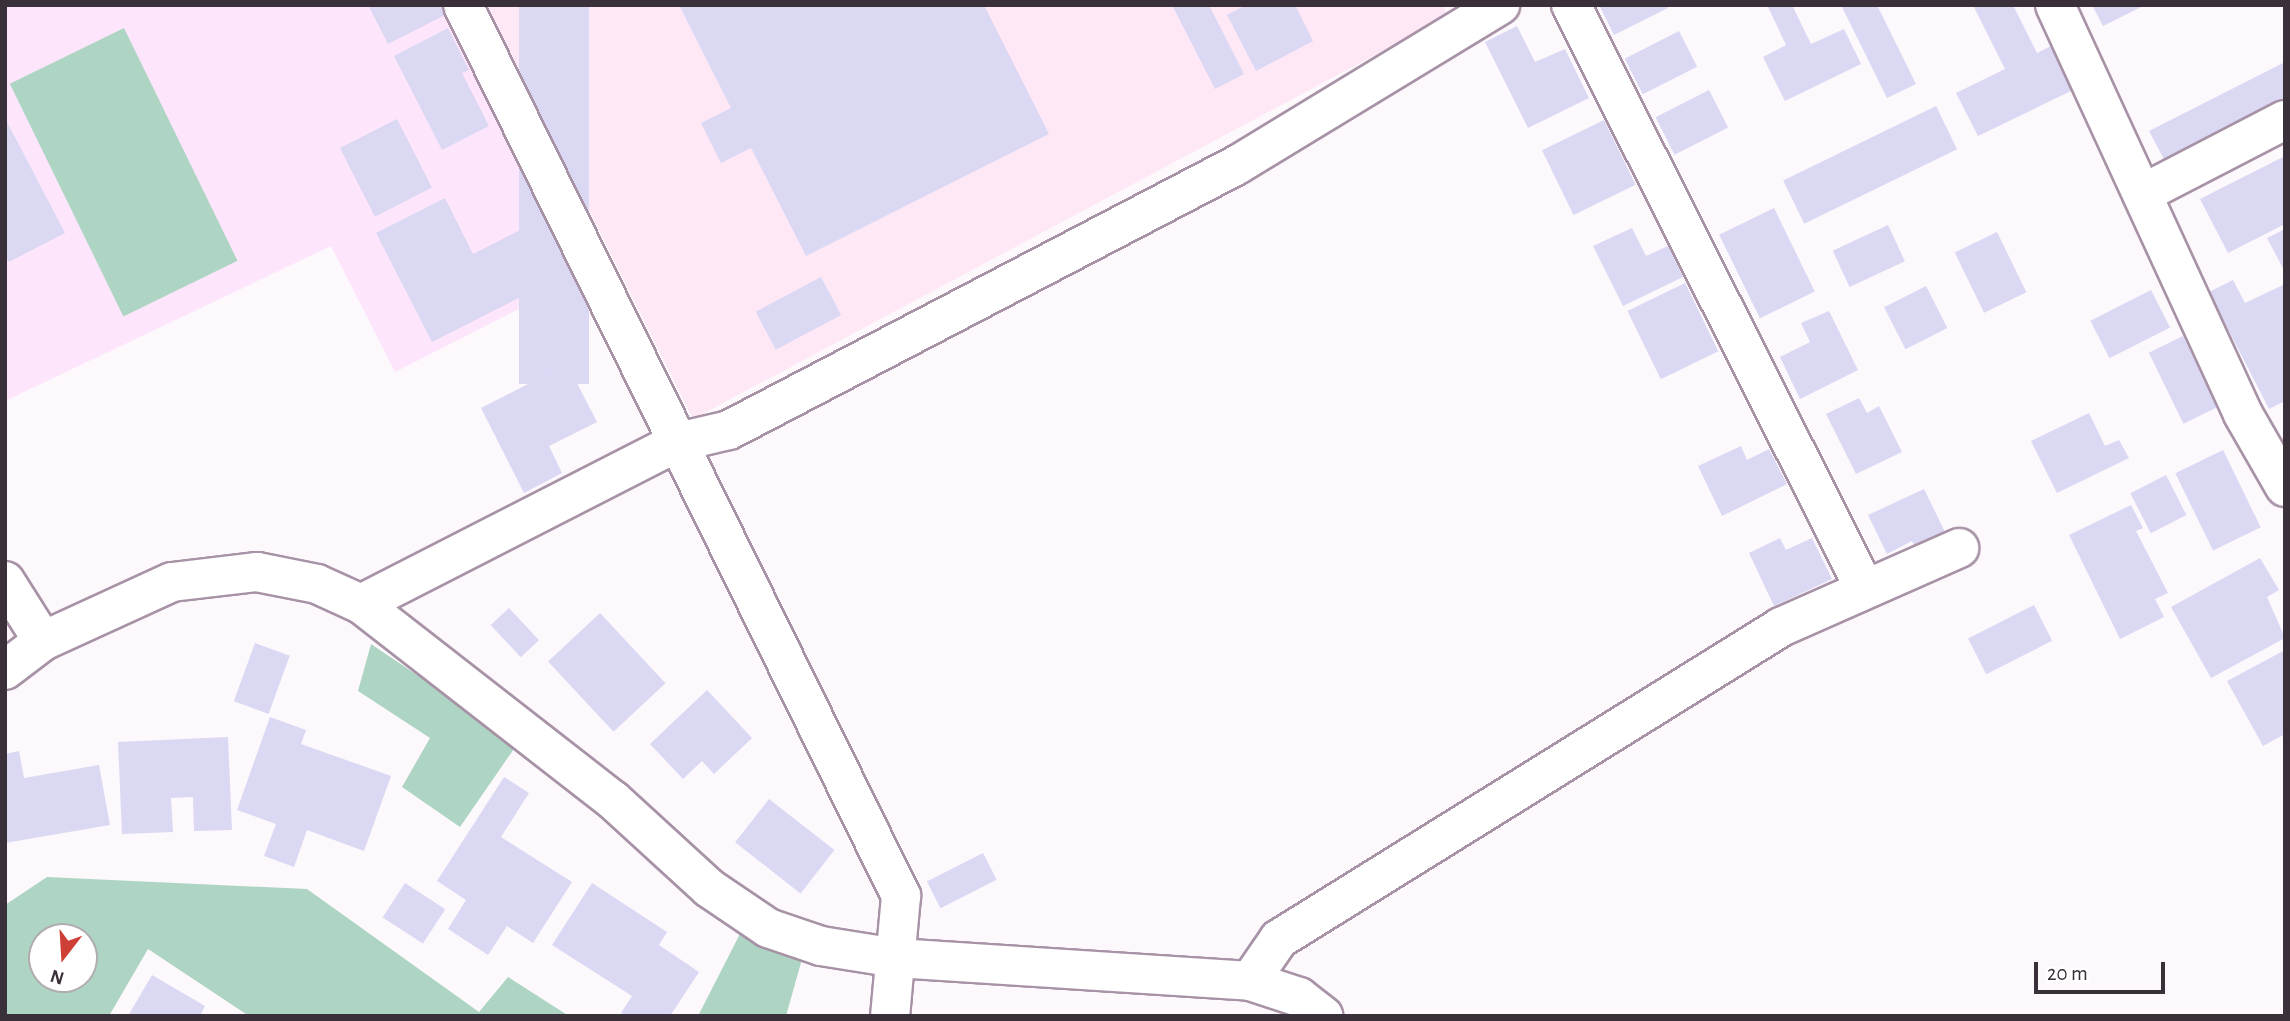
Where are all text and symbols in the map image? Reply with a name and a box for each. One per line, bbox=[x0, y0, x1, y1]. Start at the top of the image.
north arrow bbox=[28, 923, 98, 993]
scale bar bbox=[2038, 948, 2169, 992]
text: 20 m bbox=[2047, 963, 2088, 984]
text: N bbox=[48, 966, 66, 988]

